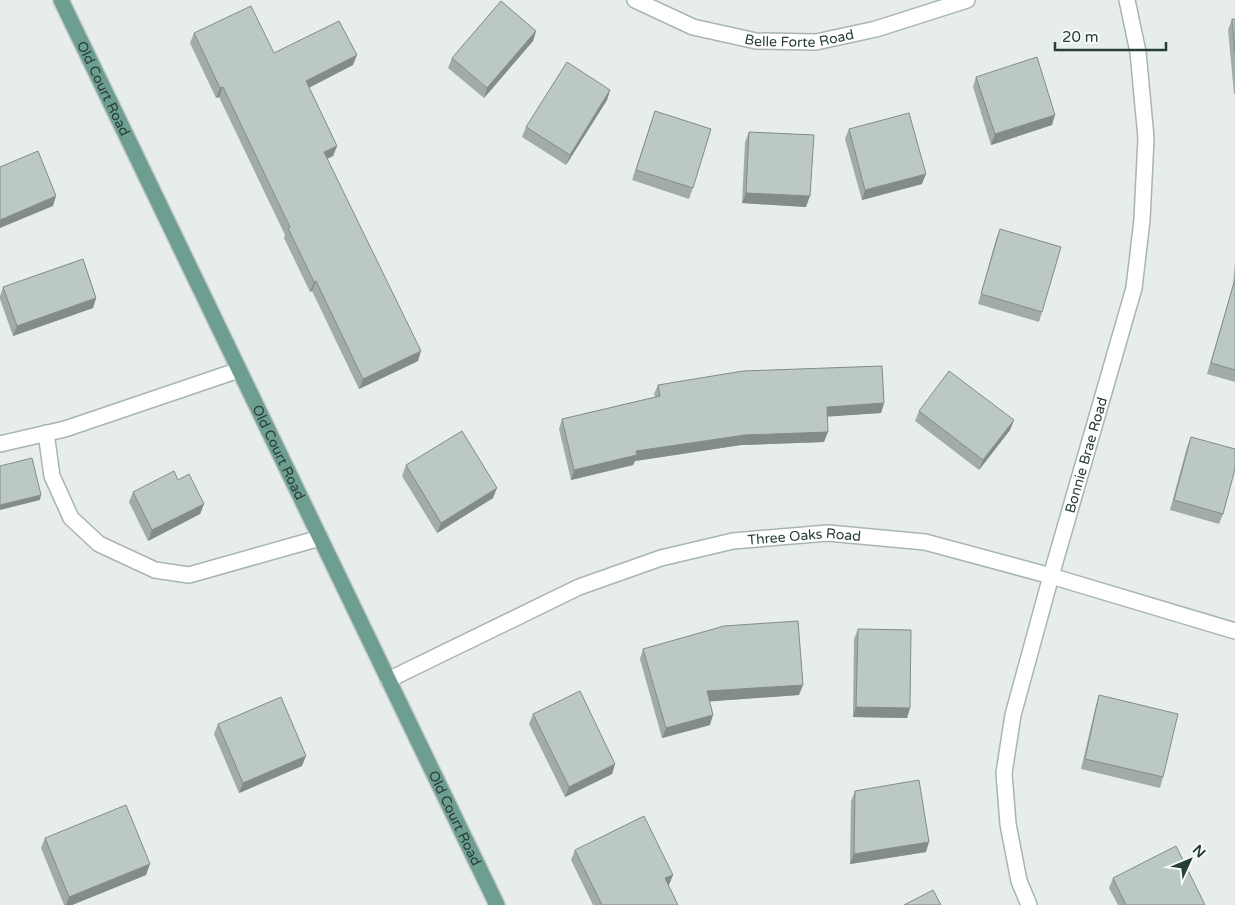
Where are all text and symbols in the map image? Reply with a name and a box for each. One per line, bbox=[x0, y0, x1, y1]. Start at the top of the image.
scale bar bbox=[1055, 20, 1166, 52]
street label: Belle Forte Road bbox=[743, 26, 855, 50]
text: 20 m bbox=[1062, 28, 1099, 46]
street label: Old Court Road bbox=[73, 38, 134, 139]
street label: Bonnie Brae Road bbox=[1061, 395, 1111, 515]
street label: Old Court Road bbox=[249, 402, 309, 503]
street label: Three Oaks Road bbox=[747, 524, 862, 548]
street label: Old Court Road bbox=[425, 768, 485, 868]
north arrow bbox=[1165, 835, 1215, 885]
text: N bbox=[1189, 841, 1209, 861]

